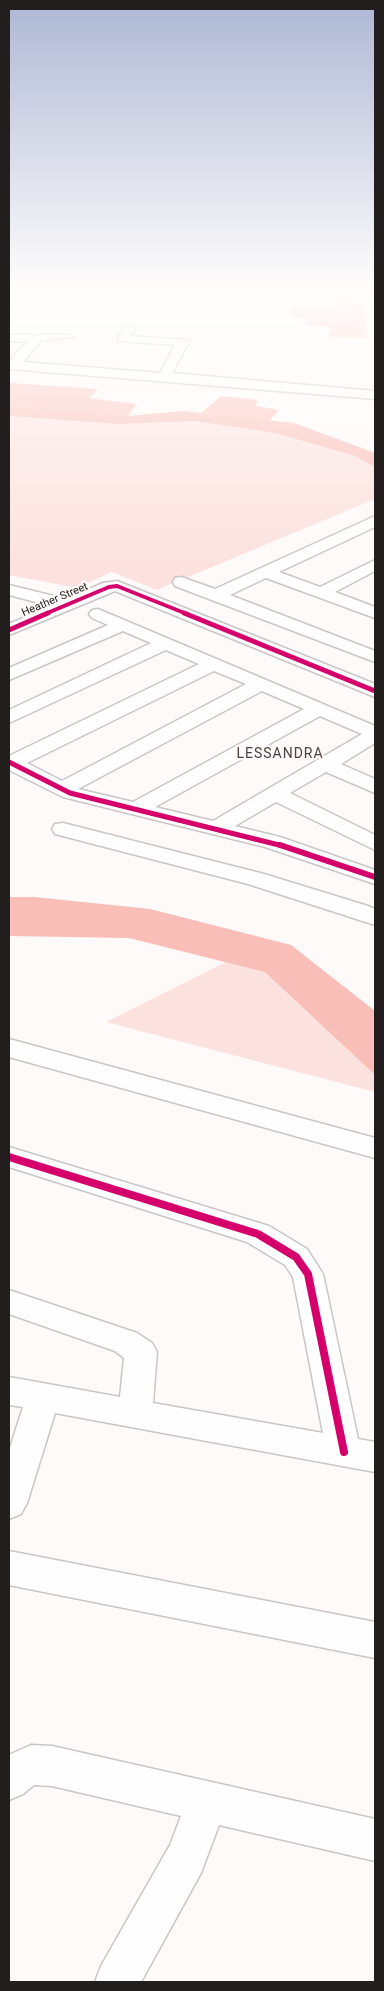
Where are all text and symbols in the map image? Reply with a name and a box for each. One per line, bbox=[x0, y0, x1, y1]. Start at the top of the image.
street label: Heather Street bbox=[20, 580, 90, 620]
district label: LESSANDRA bbox=[235, 746, 325, 762]

